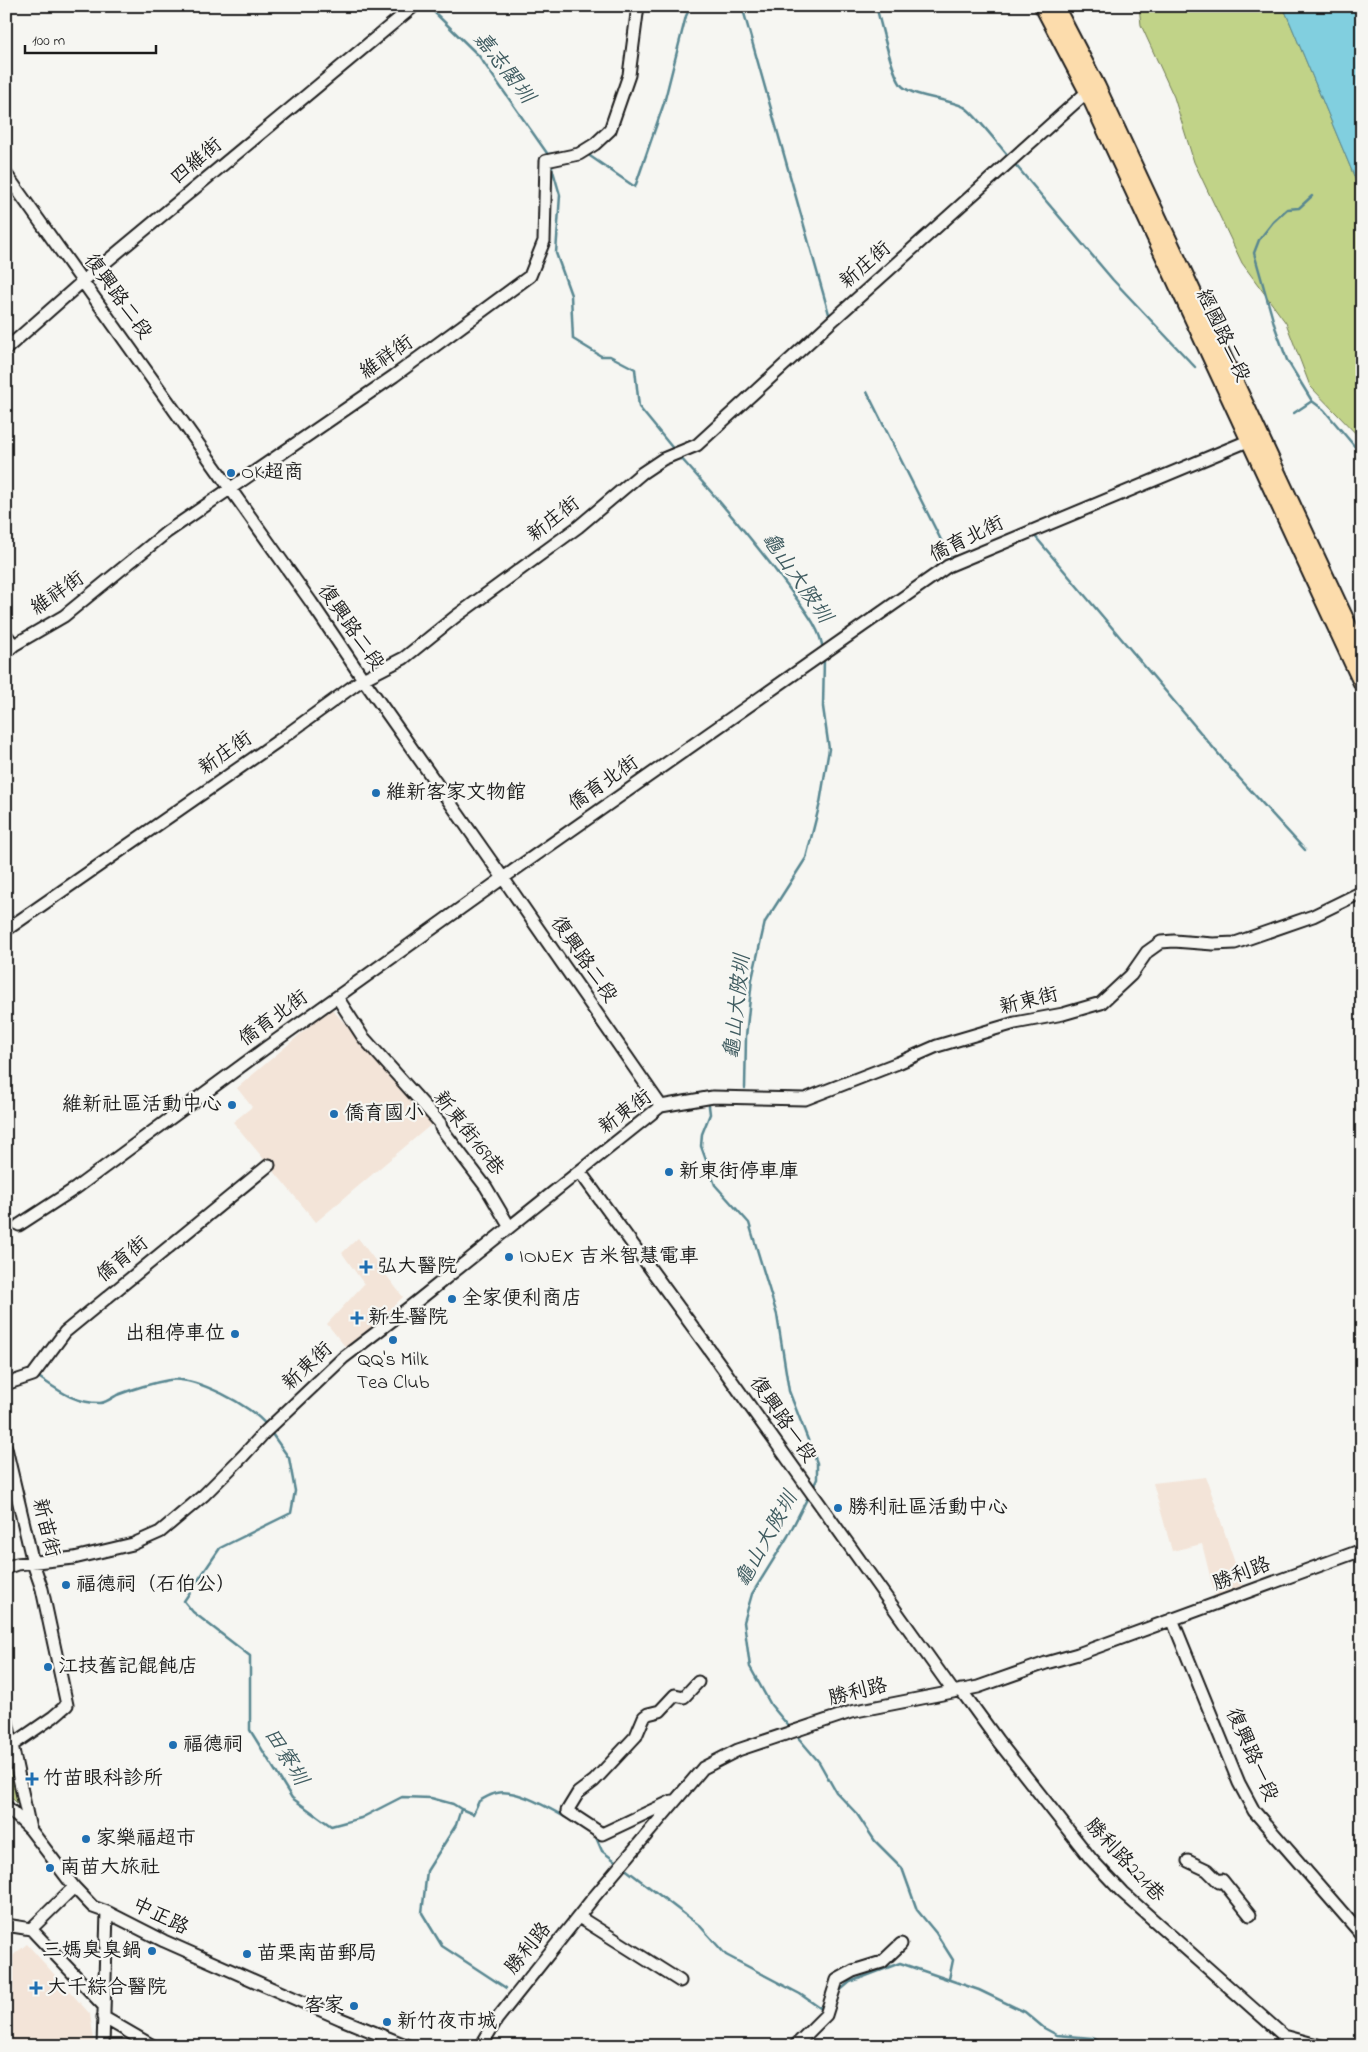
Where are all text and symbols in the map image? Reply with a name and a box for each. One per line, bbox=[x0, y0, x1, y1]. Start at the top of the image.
scale bar bbox=[25, 22, 156, 54]
water label: 嘉志閣圳 bbox=[465, 26, 542, 112]
text: 100 m bbox=[32, 30, 65, 52]
street label: 四維街 bbox=[165, 132, 229, 192]
street label: 新庄街 bbox=[834, 235, 898, 297]
street label: 復興路二段 bbox=[76, 248, 158, 346]
street label: 經國路二段 bbox=[1188, 285, 1256, 387]
street label: 維祥街 bbox=[354, 329, 420, 387]
place label: OK超商 bbox=[241, 459, 304, 488]
marker: OK超商 bbox=[225, 467, 237, 479]
street label: 新庄街 bbox=[521, 490, 587, 550]
street label: 僑育北街 bbox=[925, 509, 1009, 571]
water label: 龜山大陂圳 bbox=[754, 526, 840, 631]
street label: 維祥街 bbox=[25, 565, 91, 623]
street label: 復興路二段 bbox=[309, 579, 391, 677]
street label: 新庄街 bbox=[193, 725, 259, 783]
street label: 僑育北街 bbox=[563, 749, 645, 819]
place label: 維新客家文物館 bbox=[386, 779, 526, 808]
marker: 維新客家文物館 bbox=[370, 787, 382, 799]
street label: 復興路二段 bbox=[542, 911, 624, 1009]
water label: 龜山大陂圳 bbox=[718, 951, 759, 1061]
street label: 新東街 bbox=[996, 981, 1062, 1023]
street label: 僑育北街 bbox=[233, 984, 315, 1054]
street label: 新東街 bbox=[593, 1084, 659, 1142]
street label: 新東街169巷 bbox=[425, 1085, 511, 1184]
place label: 維新社區活動中心 bbox=[62, 1091, 222, 1120]
marker: 維新社區活動中心 bbox=[226, 1099, 238, 1111]
place label: 僑育國小 bbox=[344, 1100, 424, 1129]
marker: 僑育國小 bbox=[328, 1108, 340, 1120]
place label: 新東街停車庫 bbox=[679, 1158, 799, 1187]
marker: 新東街停車庫 bbox=[663, 1166, 675, 1178]
street label: 僑育街 bbox=[91, 1230, 155, 1290]
place label: IONEX 吉米智慧電車 bbox=[519, 1243, 699, 1272]
marker: IONEX 吉米智慧電車 bbox=[503, 1251, 515, 1263]
place label: 弘大醫院 bbox=[377, 1253, 457, 1282]
marker: 弘大醫院 bbox=[359, 1260, 373, 1274]
place label: 全家便利商店 bbox=[462, 1285, 582, 1314]
marker: 全家便利商店 bbox=[446, 1293, 458, 1305]
place label: 新生醫院 bbox=[368, 1304, 448, 1333]
marker: 新生醫院 bbox=[350, 1311, 364, 1325]
place label: 出租停車位 bbox=[125, 1320, 225, 1349]
marker: 出租停車位 bbox=[229, 1328, 241, 1340]
marker: QQ's Milk Tea Club bbox=[387, 1334, 399, 1346]
street label: 新東街 bbox=[276, 1336, 340, 1398]
place label: QQ's Milk Tea Club bbox=[357, 1346, 430, 1398]
street label: 復興路一段 bbox=[741, 1371, 823, 1469]
water label: 龜山大陂圳 bbox=[728, 1485, 807, 1593]
place label: 勝利社區活動中心 bbox=[848, 1494, 1008, 1523]
street label: 新苗街 bbox=[24, 1495, 66, 1561]
marker: 勝利社區活動中心 bbox=[832, 1502, 844, 1514]
street label: 勝利路 bbox=[1209, 1550, 1276, 1599]
place label: 福德祠（石伯公） bbox=[76, 1571, 236, 1600]
marker: 福德祠（石伯公） bbox=[60, 1579, 72, 1591]
place label: 江技舊記餛飩店 bbox=[58, 1653, 198, 1682]
marker: 江技舊記餛飩店 bbox=[42, 1661, 54, 1673]
street label: 勝利路 bbox=[825, 1671, 892, 1714]
street label: 復興路一段 bbox=[1217, 1703, 1285, 1807]
water label: 田寮圳 bbox=[256, 1722, 315, 1793]
place label: 福德祠 bbox=[183, 1731, 243, 1760]
marker: 福德祠 bbox=[167, 1739, 179, 1751]
place label: 竹苗眼科診所 bbox=[43, 1765, 163, 1794]
marker: 竹苗眼科診所 bbox=[25, 1772, 39, 1786]
street label: 勝利路221巷 bbox=[1077, 1812, 1172, 1910]
place label: 家樂福超市 bbox=[96, 1825, 196, 1854]
marker: 家樂福超市 bbox=[80, 1833, 92, 1845]
place label: 南苗大旅社 bbox=[60, 1854, 160, 1883]
marker: 南苗大旅社 bbox=[44, 1862, 56, 1874]
street label: 中正路 bbox=[127, 1891, 194, 1944]
street label: 勝利路 bbox=[499, 1916, 560, 1981]
place label: 三媽臭臭鍋 bbox=[42, 1937, 142, 1966]
place label: 苗栗南苗郵局 bbox=[257, 1940, 377, 1969]
marker: 三媽臭臭鍋 bbox=[146, 1945, 158, 1957]
marker: 苗栗南苗郵局 bbox=[241, 1948, 253, 1960]
place label: 大千綜合醫院 bbox=[47, 1974, 167, 2003]
marker: 大千綜合醫院 bbox=[29, 1981, 43, 1995]
place label: 客家 bbox=[304, 1992, 344, 2021]
marker: 客家 bbox=[348, 2000, 360, 2012]
place label: 新竹夜市城 bbox=[397, 2008, 497, 2037]
marker: 新竹夜市城 bbox=[381, 2016, 393, 2028]

